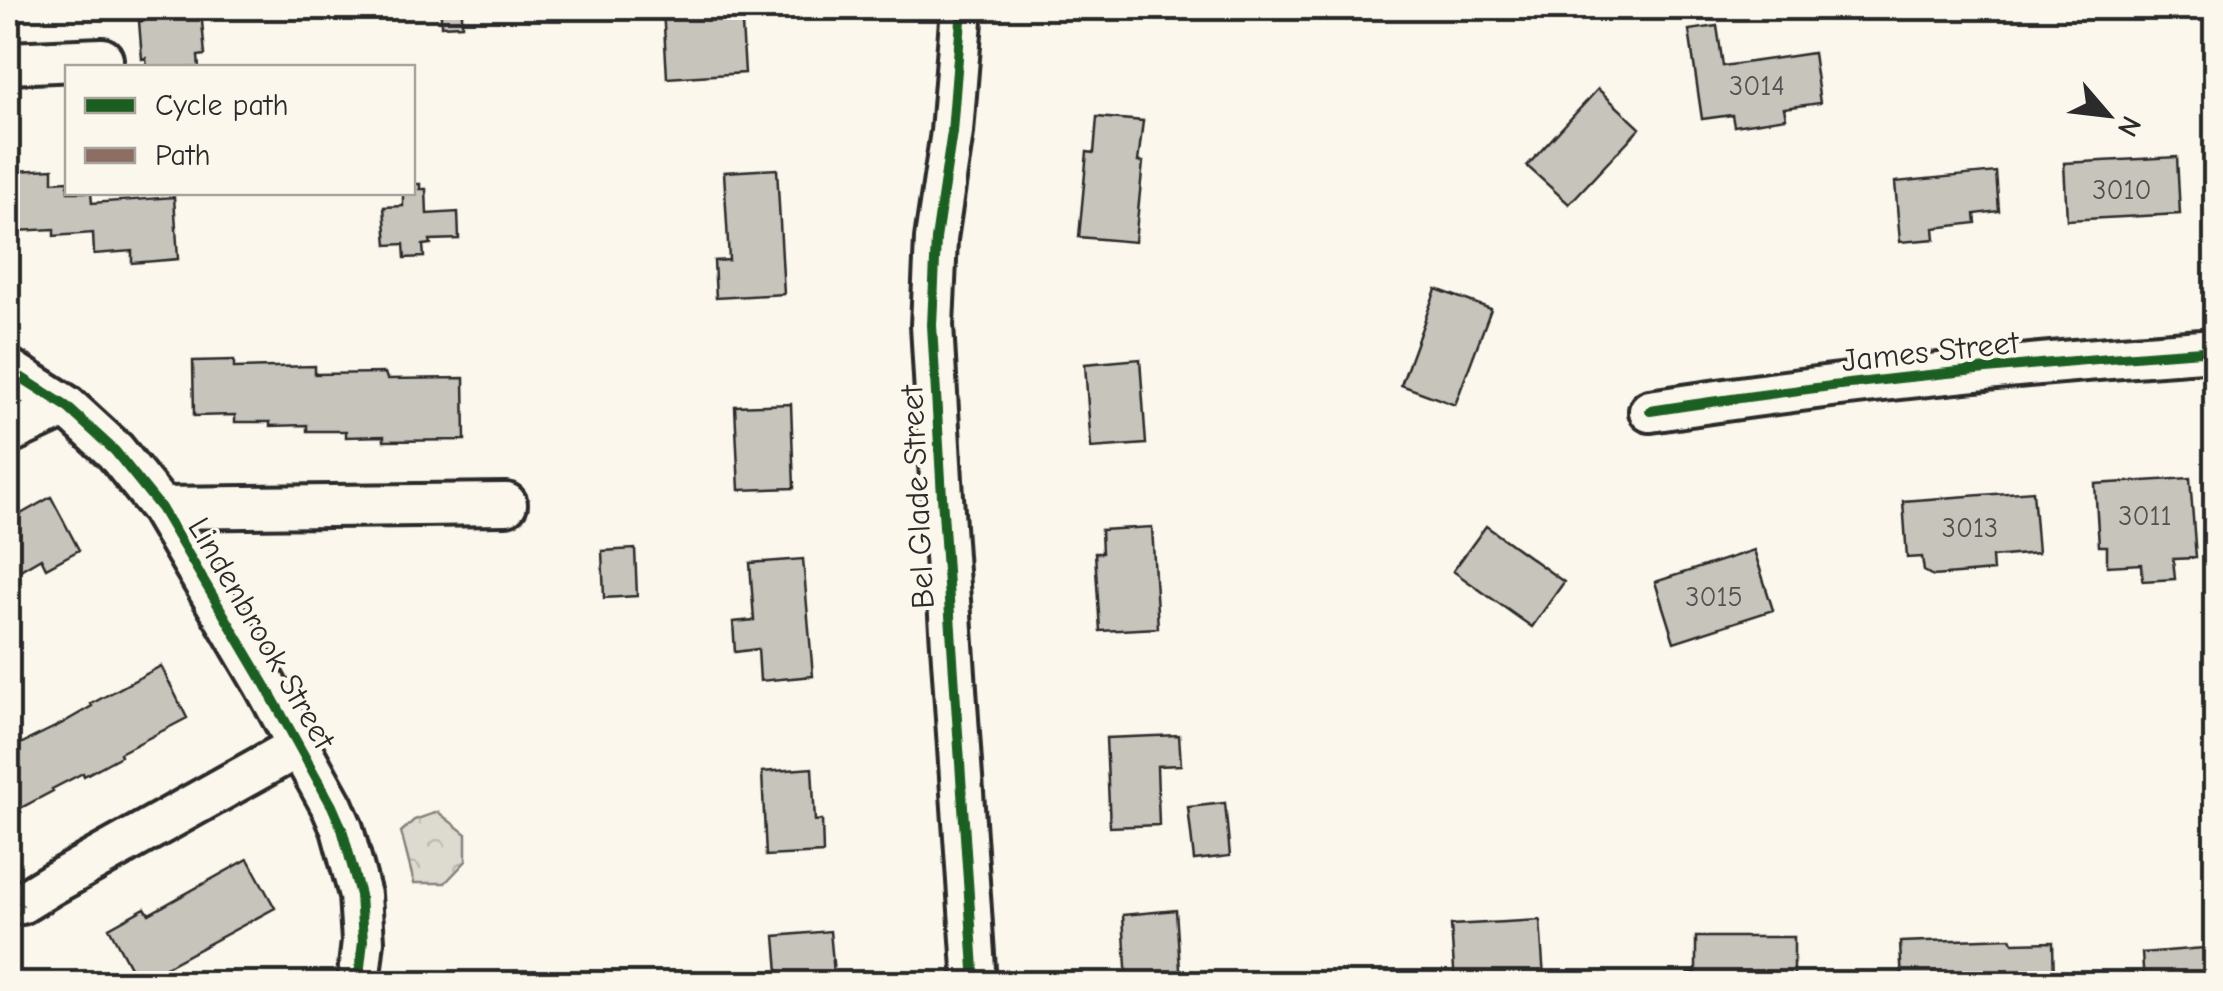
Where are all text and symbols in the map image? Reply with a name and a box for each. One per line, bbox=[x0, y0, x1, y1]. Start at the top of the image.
legend bbox=[65, 65, 415, 195]
north arrow bbox=[2058, 65, 2158, 165]
house number: 3014 bbox=[1729, 70, 1785, 102]
text: Cycle path bbox=[155, 88, 289, 123]
text: N bbox=[2111, 111, 2148, 142]
text: Path bbox=[155, 138, 211, 173]
house number: 3010 bbox=[2092, 174, 2152, 206]
street label: James Street bbox=[1840, 324, 2021, 379]
street label: Bel Glade Street bbox=[893, 383, 942, 610]
house number: 3011 bbox=[2118, 500, 2172, 532]
street label: Lindenbrook Street bbox=[180, 511, 343, 756]
house number: 3013 bbox=[1942, 512, 1998, 544]
house number: 3015 bbox=[1685, 581, 1743, 613]

